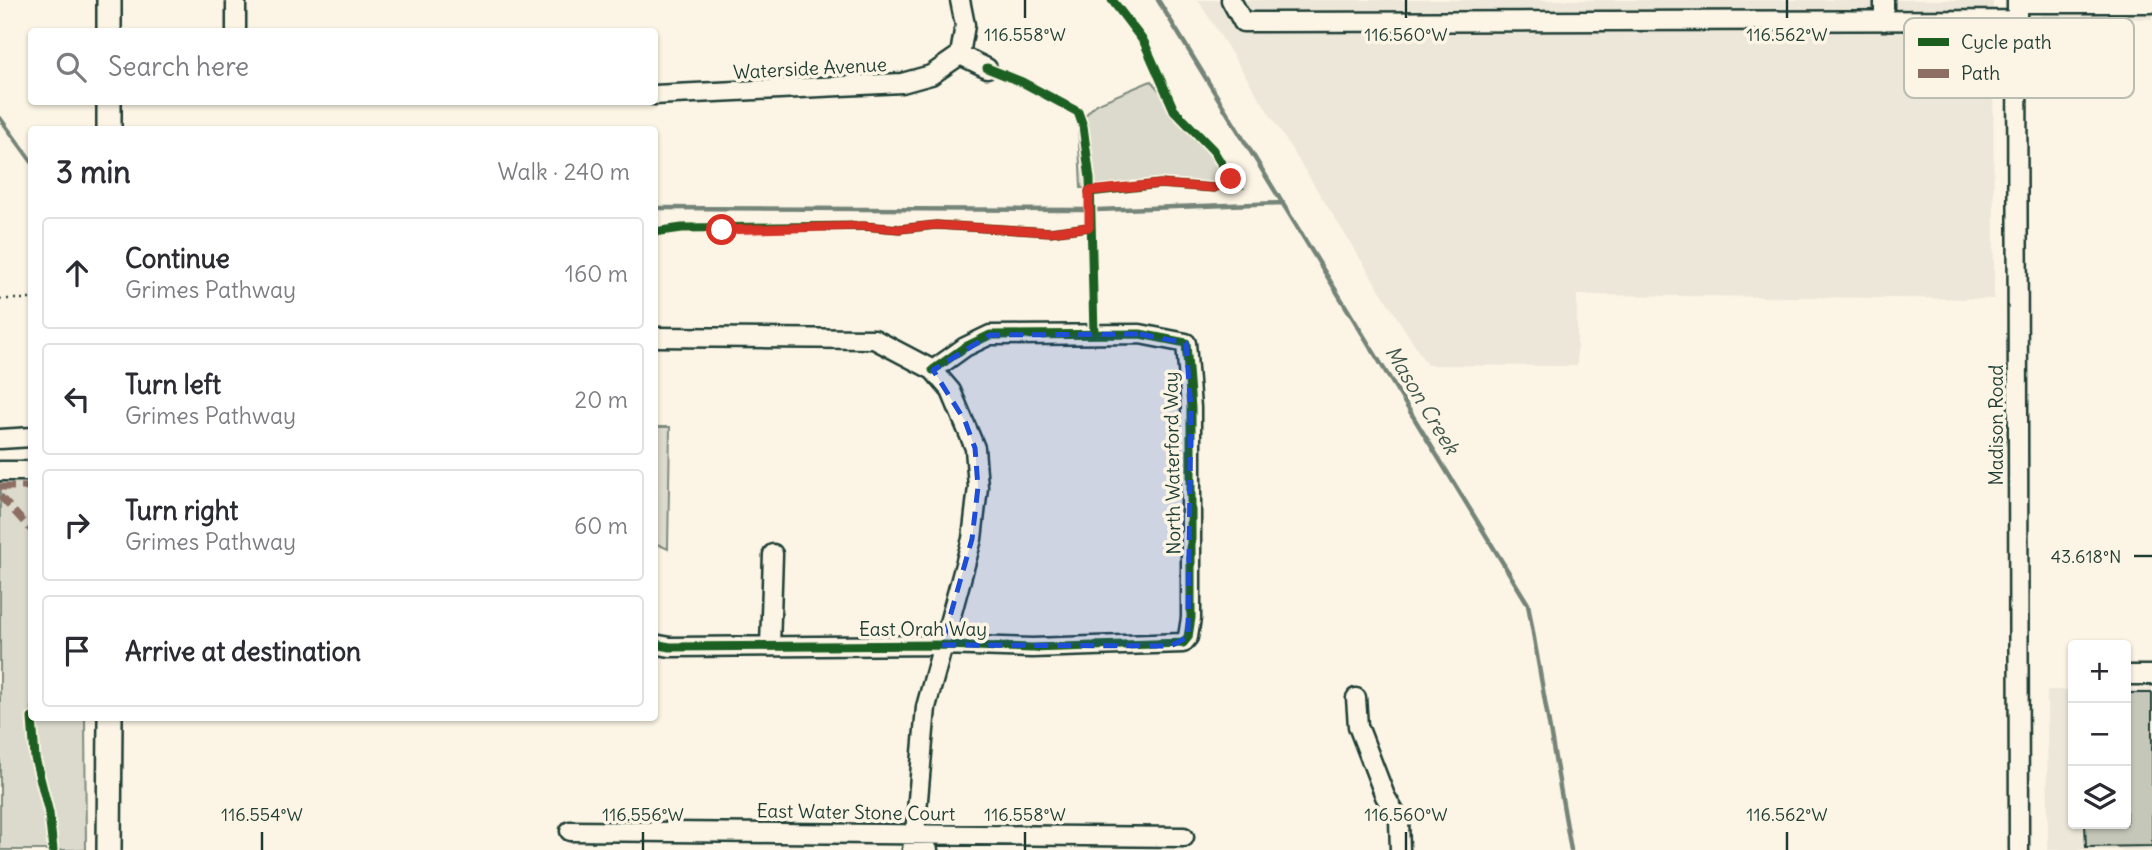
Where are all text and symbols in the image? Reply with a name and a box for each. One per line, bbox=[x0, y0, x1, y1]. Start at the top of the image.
legend bbox=[1904, 18, 2134, 98]
text: 116.558°W bbox=[984, 23, 1066, 46]
text: 116.560°W bbox=[1364, 23, 1448, 46]
text: 116.562°W bbox=[1746, 23, 1828, 46]
search box bbox=[28, 28, 658, 105]
text: Cycle path bbox=[1961, 30, 2052, 54]
icon: search bbox=[52, 48, 90, 86]
text: Search here bbox=[108, 50, 249, 83]
street label: Waterside Avenue bbox=[732, 52, 888, 84]
text: Path bbox=[1961, 61, 2000, 85]
text: 3 min bbox=[56, 153, 131, 191]
text: Walk · 240 m bbox=[497, 157, 630, 186]
route end bbox=[1215, 163, 1246, 194]
route start bbox=[706, 214, 737, 245]
text: Continue bbox=[125, 242, 230, 275]
icon: ahead bbox=[58, 254, 96, 292]
text: 160 m bbox=[565, 259, 628, 288]
text: Grimes Pathway bbox=[125, 275, 296, 304]
water label: Mason Creek bbox=[1379, 340, 1466, 460]
street label: Madison Road bbox=[1984, 365, 2008, 485]
text: Turn left bbox=[125, 368, 221, 401]
street label: North Waterford Way bbox=[1158, 371, 1186, 555]
icon: left bbox=[58, 380, 96, 418]
text: 20 m bbox=[575, 385, 628, 414]
text: Grimes Pathway bbox=[125, 401, 296, 430]
text: Turn right bbox=[125, 494, 238, 527]
icon: right bbox=[58, 506, 96, 544]
text: 60 m bbox=[574, 511, 628, 540]
text: Grimes Pathway bbox=[125, 527, 296, 556]
text: 43.618°N bbox=[2051, 545, 2121, 568]
street label: East Orah Way bbox=[859, 617, 987, 641]
icon: arrive bbox=[58, 632, 96, 670]
text: Arrive at destination bbox=[125, 635, 361, 668]
map controls bbox=[2068, 640, 2131, 829]
button: + bbox=[2068, 640, 2131, 703]
button: − bbox=[2068, 703, 2131, 766]
button: layers bbox=[2068, 766, 2131, 829]
street label: East Water Stone Court bbox=[756, 798, 956, 826]
text: 116.554°W bbox=[221, 803, 303, 826]
text: 116.556°W bbox=[602, 803, 684, 826]
text: 116.558°W bbox=[984, 803, 1066, 826]
text: 116.560°W bbox=[1364, 803, 1448, 826]
text: 116.562°W bbox=[1746, 803, 1828, 826]

